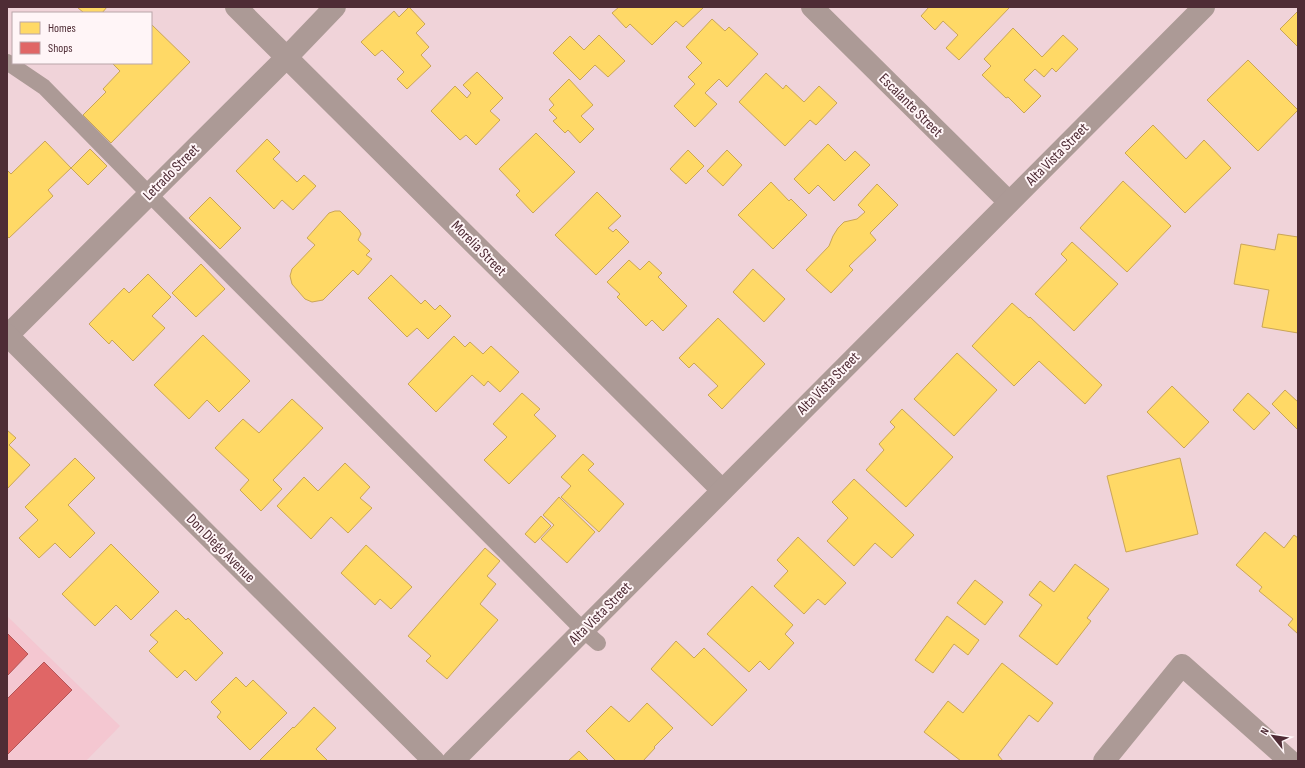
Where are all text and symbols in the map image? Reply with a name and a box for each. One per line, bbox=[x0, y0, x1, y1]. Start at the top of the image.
legend bbox=[12, 12, 152, 64]
text: Homes bbox=[48, 21, 76, 36]
text: Shops bbox=[48, 41, 73, 56]
street label: Escalante Street bbox=[875, 69, 947, 142]
street label: Alta Vista Street bbox=[1021, 119, 1093, 191]
street label: Letrado Street bbox=[139, 140, 204, 205]
street label: Morelia Street bbox=[447, 217, 511, 280]
street label: Alta Vista Street bbox=[792, 348, 864, 420]
street label: Don Diego Avenue bbox=[182, 510, 259, 587]
street label: Alta Vista Street bbox=[564, 578, 636, 650]
north arrow bbox=[1253, 716, 1293, 756]
text: N bbox=[1258, 725, 1272, 737]

